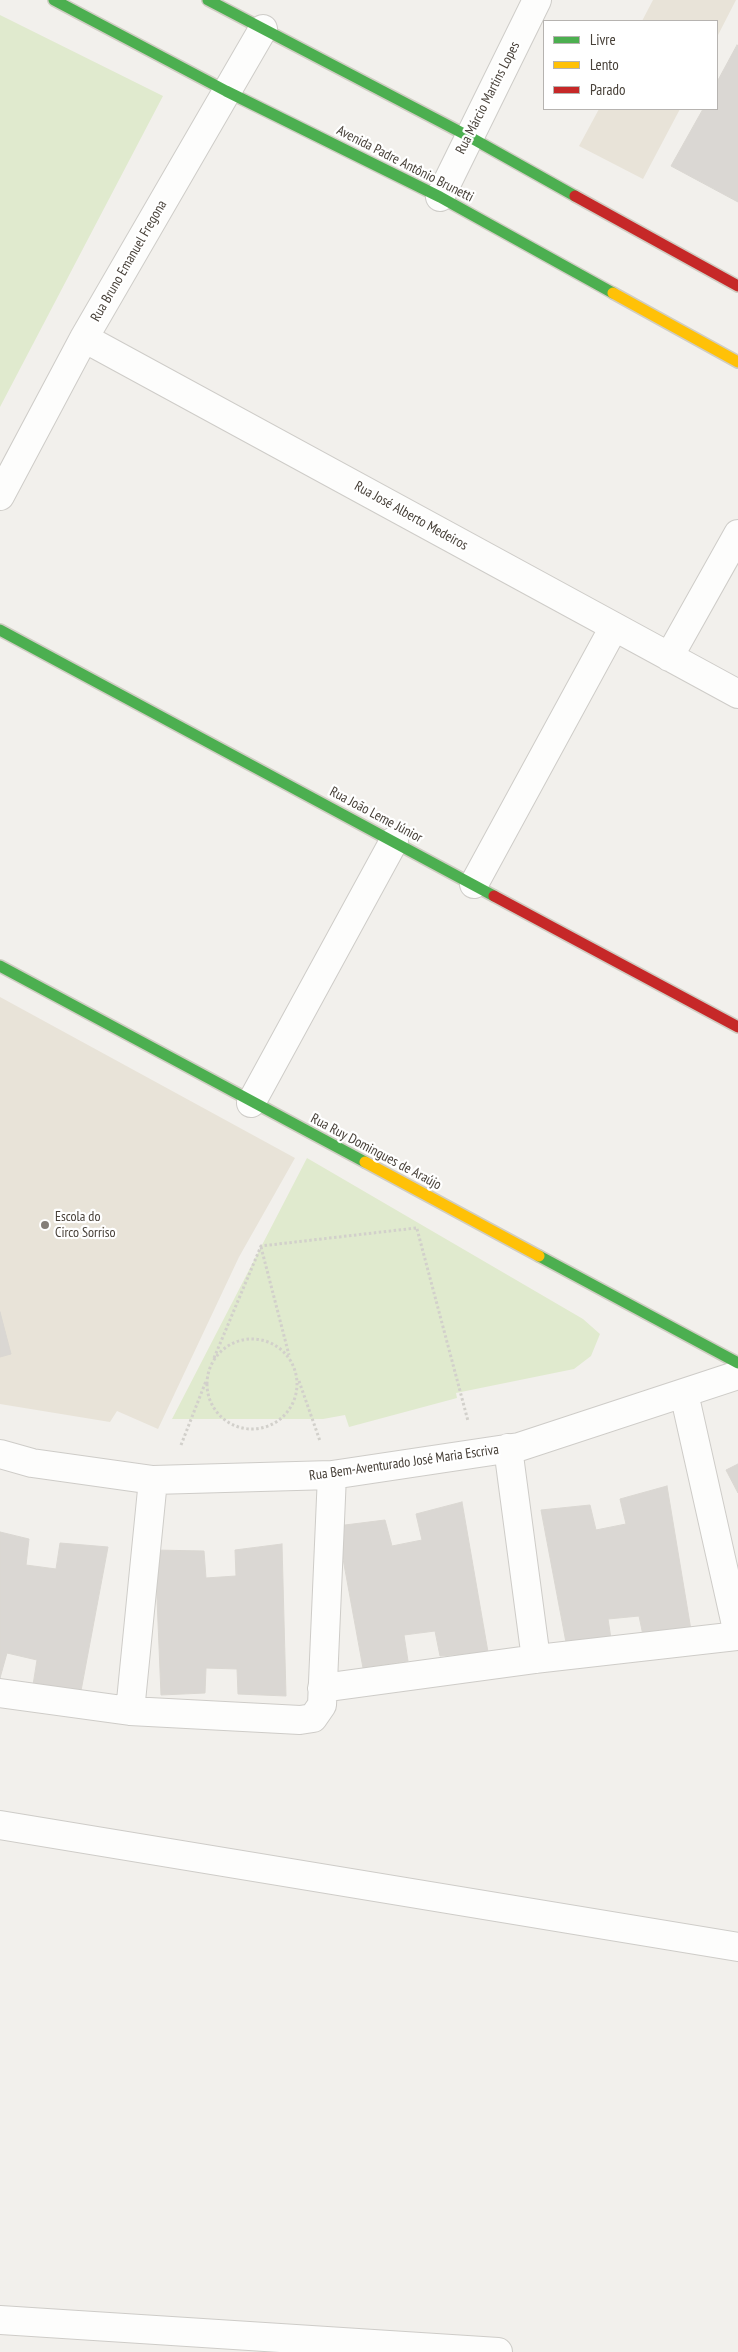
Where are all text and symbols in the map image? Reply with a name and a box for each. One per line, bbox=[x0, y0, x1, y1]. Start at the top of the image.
legend bbox=[543, 20, 718, 110]
text: Livre bbox=[590, 30, 616, 49]
street label: Rua Márcio Martins Lopes bbox=[452, 39, 524, 157]
text: Lento bbox=[590, 55, 619, 74]
text: Parado bbox=[590, 80, 625, 99]
street label: Avenida Padre Antônio Brunetti bbox=[334, 122, 476, 206]
street label: Rua Bruno Emanuel Fregona bbox=[87, 197, 171, 325]
street label: Rua José Alberto Medeiros bbox=[351, 478, 471, 554]
street label: Rua João Leme Júnior bbox=[327, 783, 425, 847]
street label: Rua Ruy Domingues de Araújo bbox=[308, 1110, 444, 1194]
place label: Escola do Circo Sorriso bbox=[55, 1209, 116, 1242]
marker: Escola do Circo Sorriso bbox=[39, 1219, 51, 1231]
street label: Rua Bem-Aventurado José Maria Escriva bbox=[308, 1441, 500, 1485]

